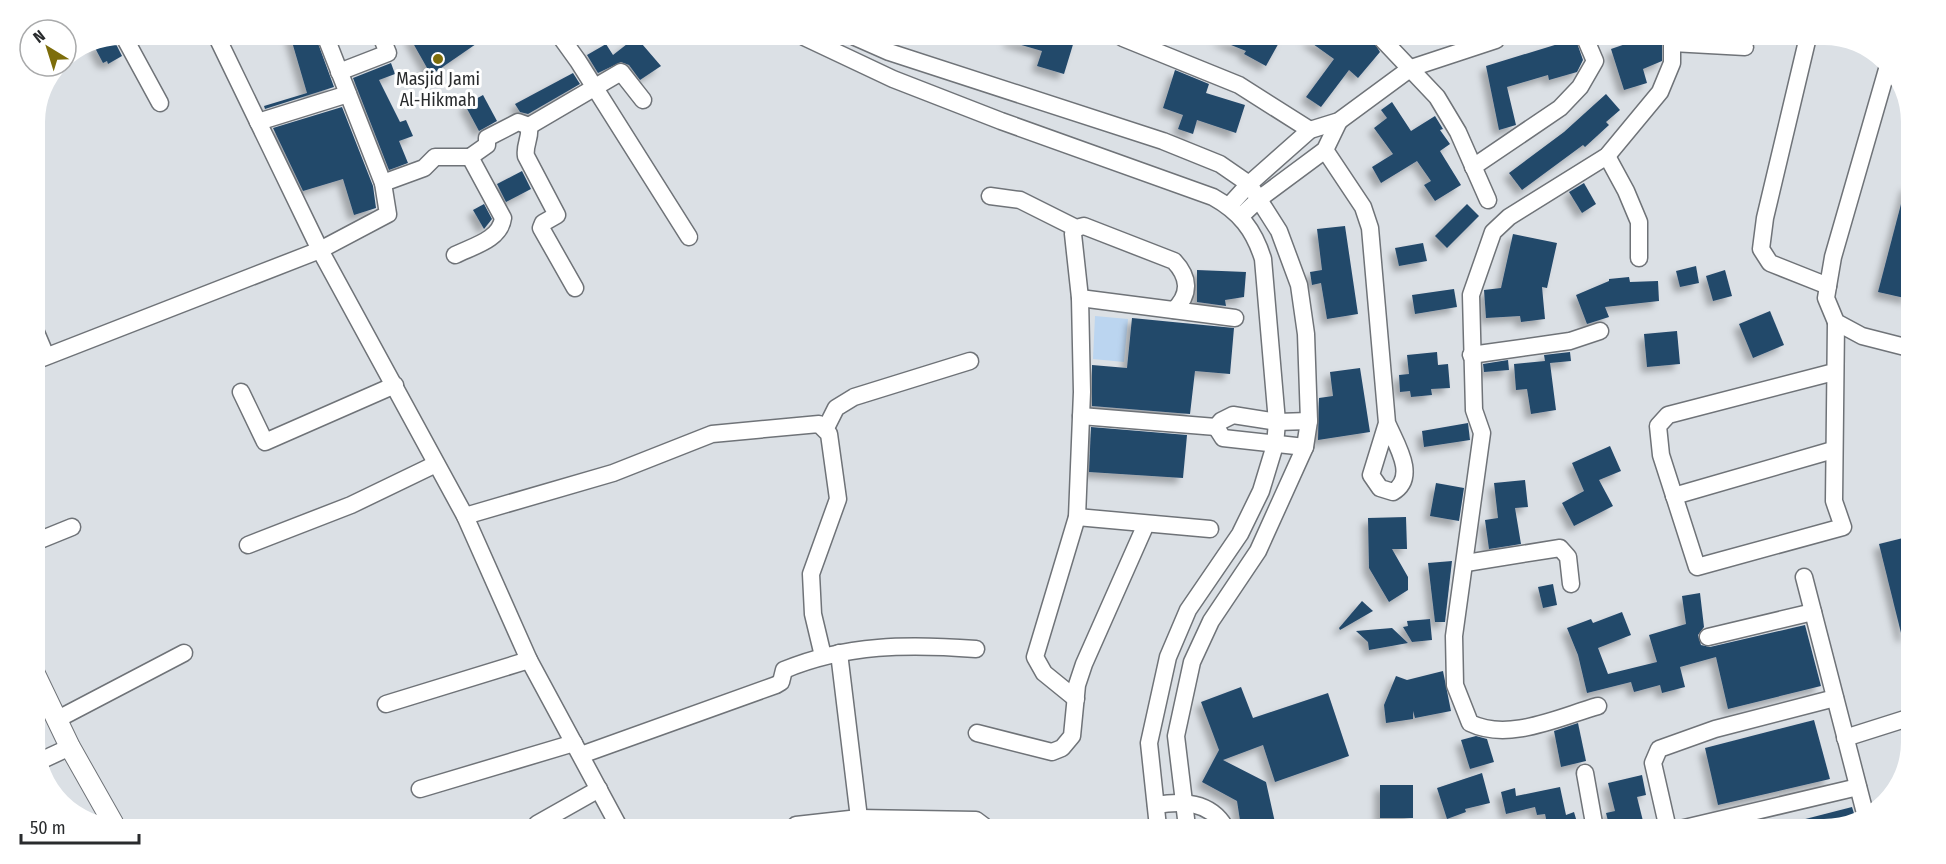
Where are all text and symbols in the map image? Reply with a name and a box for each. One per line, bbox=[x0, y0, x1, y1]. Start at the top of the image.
north arrow bbox=[18, 18, 78, 78]
text: N bbox=[29, 26, 49, 47]
marker: Masjid Jami Al-Hikmah bbox=[431, 52, 445, 66]
place label: Masjid Jami Al-Hikmah bbox=[396, 68, 480, 111]
scale bar bbox=[21, 807, 140, 845]
text: 50 m bbox=[30, 817, 66, 839]

